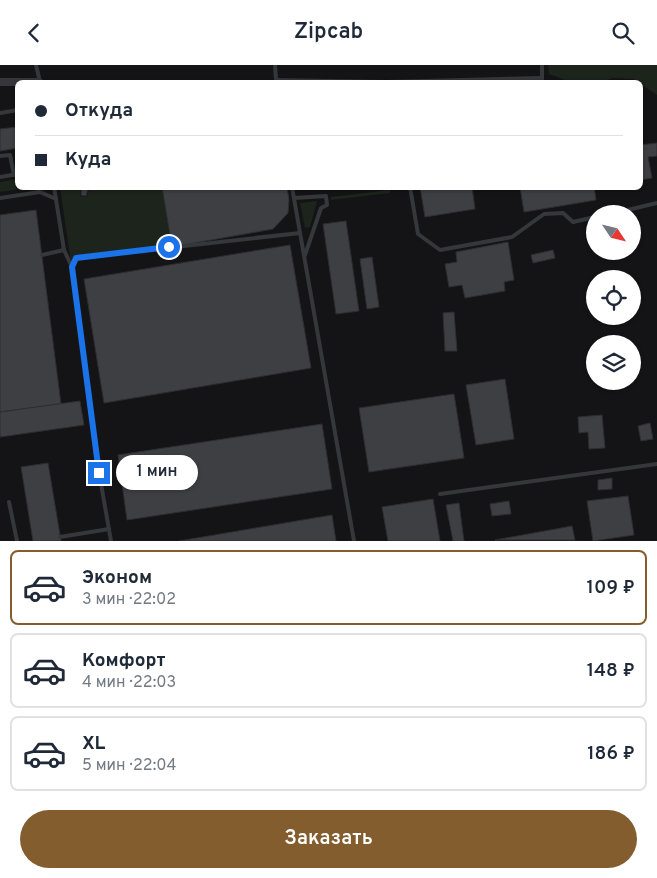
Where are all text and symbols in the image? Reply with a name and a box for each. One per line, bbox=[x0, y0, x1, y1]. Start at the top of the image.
icon: back bbox=[20, 19, 48, 47]
text: Zipcab bbox=[294, 19, 363, 46]
icon: search bbox=[609, 19, 637, 47]
text: Откуда bbox=[65, 99, 133, 123]
text: Куда bbox=[65, 148, 111, 172]
north arrow bbox=[586, 205, 641, 260]
map controls bbox=[586, 205, 641, 390]
route start bbox=[158, 236, 180, 258]
button: locate bbox=[586, 270, 641, 325]
button: layers bbox=[586, 335, 641, 390]
callout: 1 мин bbox=[116, 455, 199, 491]
route end bbox=[88, 462, 110, 484]
text: 1 мин bbox=[137, 462, 177, 482]
icon: car bbox=[22, 565, 67, 610]
text: Эконом bbox=[82, 566, 152, 590]
text: 109 ₽ bbox=[587, 576, 635, 600]
text: 3 мин · 22:02 bbox=[82, 590, 176, 610]
icon: car bbox=[22, 648, 67, 693]
text: Комфорт bbox=[82, 649, 165, 673]
text: 148 ₽ bbox=[587, 659, 635, 683]
text: 4 мин · 22:03 bbox=[82, 673, 176, 693]
icon: car bbox=[22, 731, 67, 776]
text: XL bbox=[82, 732, 105, 756]
text: 186 ₽ bbox=[587, 742, 635, 766]
text: 5 мин · 22:04 bbox=[82, 756, 176, 776]
button: Заказать bbox=[20, 810, 637, 868]

